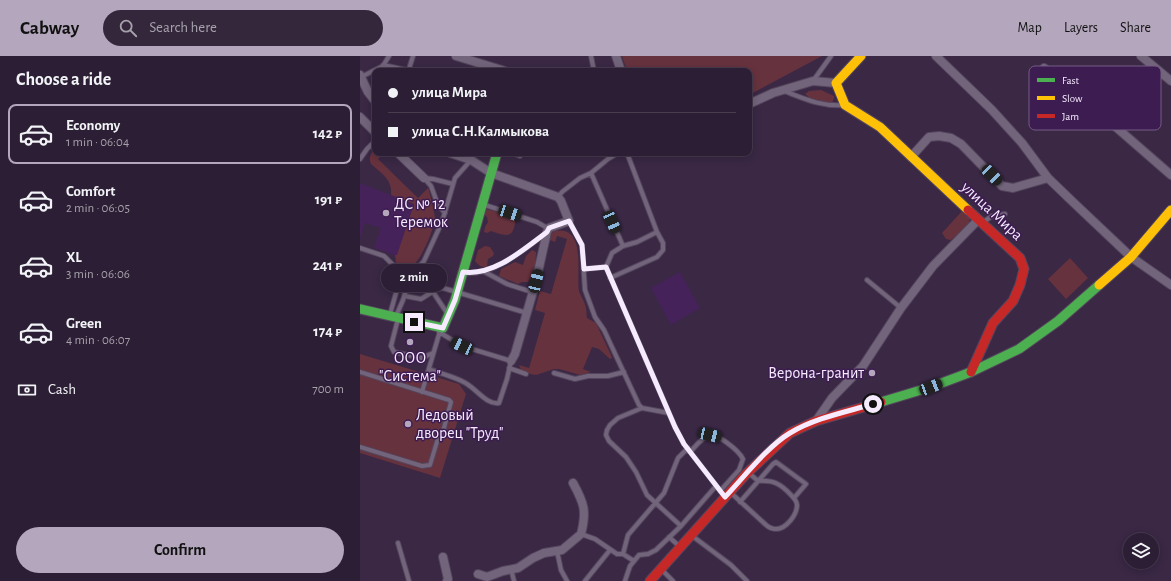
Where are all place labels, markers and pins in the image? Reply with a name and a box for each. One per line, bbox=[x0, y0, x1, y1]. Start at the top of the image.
place label: ДС № 12 Теремок bbox=[394, 196, 449, 230]
marker: ДС № 12 Теремок bbox=[381, 208, 391, 218]
marker: ООО "Система" bbox=[405, 337, 415, 347]
place label: ООО "Система" bbox=[379, 350, 441, 384]
place label: Верона-гранит bbox=[768, 365, 864, 381]
marker: Верона-гранит bbox=[867, 368, 877, 378]
place label: Ледовый дворец "Труд" bbox=[416, 407, 503, 442]
marker: Ледовый дворец "Труд" bbox=[403, 419, 413, 429]

